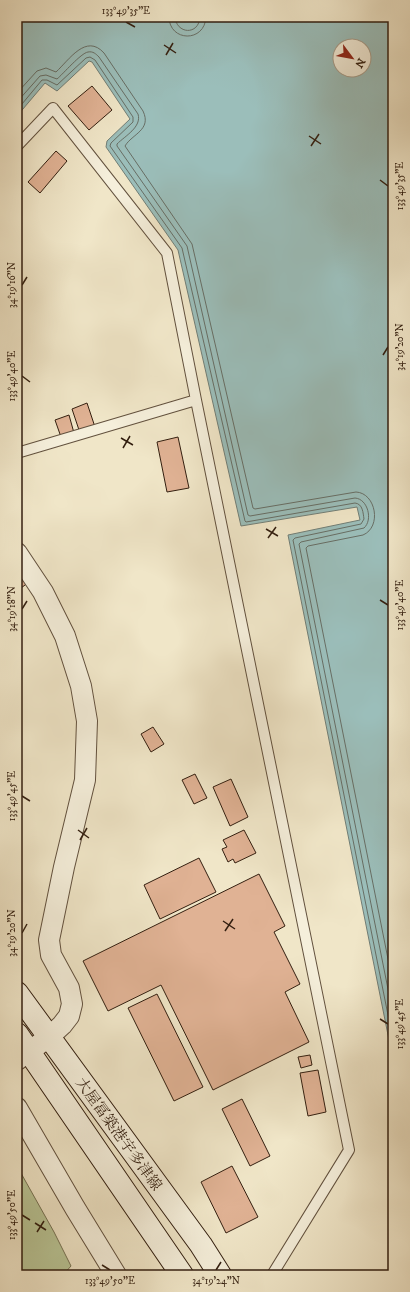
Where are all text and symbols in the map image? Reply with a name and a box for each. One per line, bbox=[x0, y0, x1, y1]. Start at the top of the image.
text: 133°49'35"E bbox=[102, 5, 150, 17]
north arrow bbox=[332, 38, 372, 78]
text: N bbox=[351, 55, 368, 70]
text: 133°49'35"E bbox=[394, 162, 406, 210]
text: 34°19'16"N bbox=[6, 262, 18, 308]
text: 34°19'20"N bbox=[394, 323, 406, 371]
text: 133°49'40"E bbox=[6, 351, 18, 401]
text: 133°49'40"E bbox=[394, 580, 406, 630]
text: 34°19'18"N bbox=[6, 586, 18, 632]
text: 133°49'45"E bbox=[6, 771, 18, 821]
text: 34°19'20"N bbox=[6, 909, 18, 957]
text: 133°49'45"E bbox=[394, 999, 406, 1049]
street label: 大屋冨築港宇多津線 bbox=[71, 1074, 166, 1194]
text: 133°49'50"E bbox=[6, 1190, 18, 1240]
text: 133°49'50"E bbox=[85, 1275, 135, 1287]
text: 34°19'24"N bbox=[192, 1275, 240, 1287]

